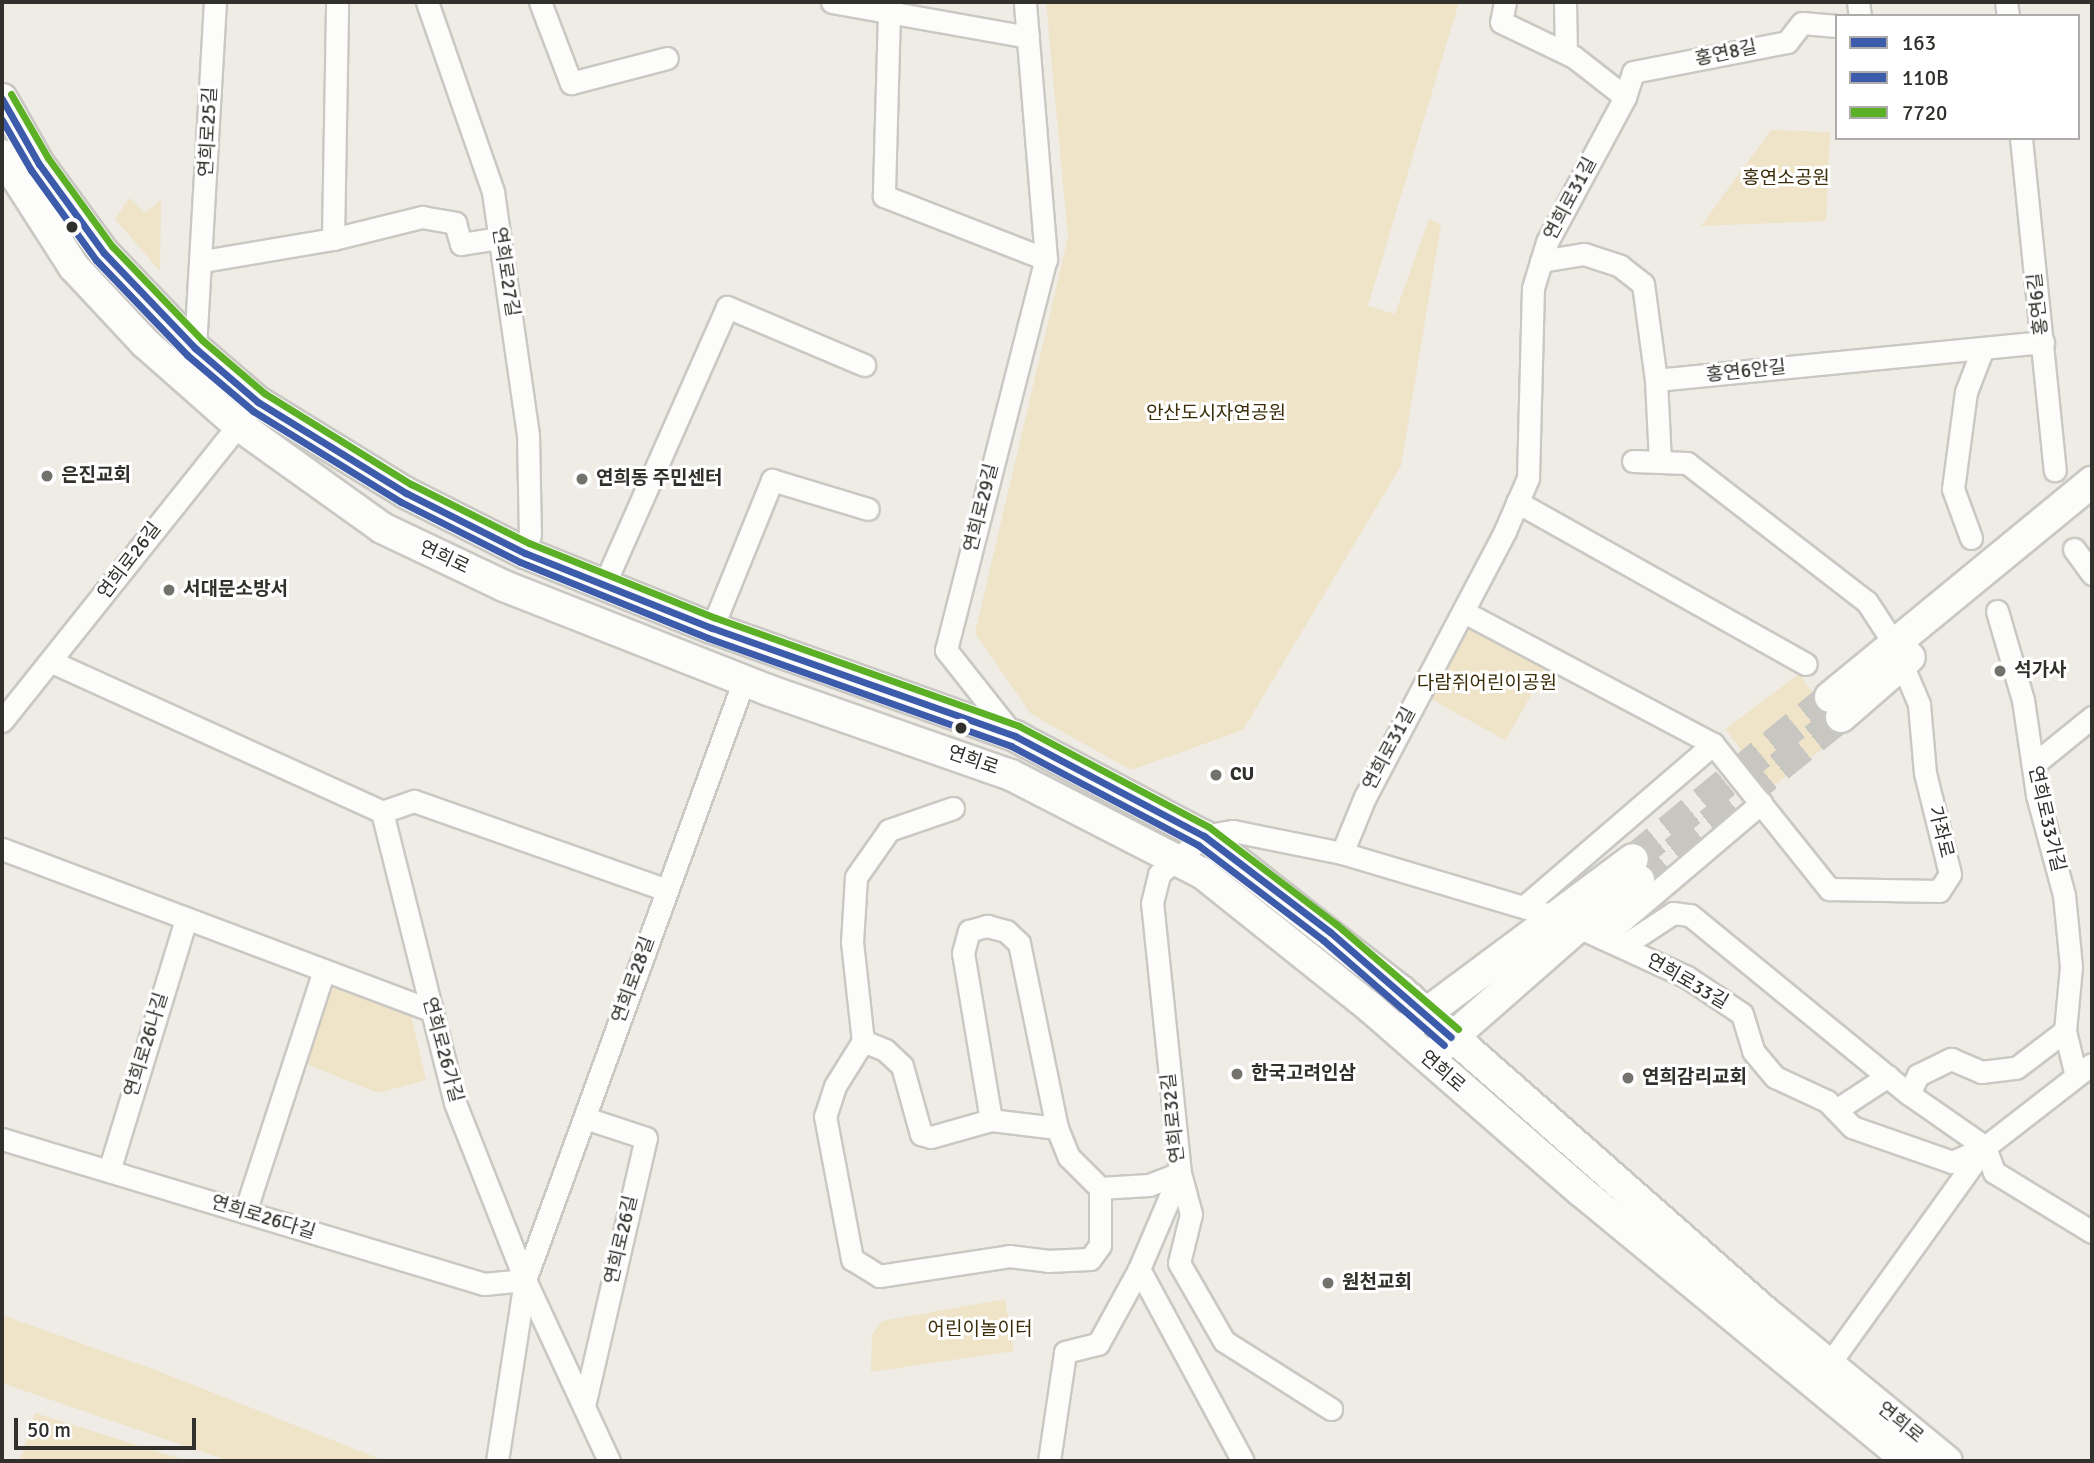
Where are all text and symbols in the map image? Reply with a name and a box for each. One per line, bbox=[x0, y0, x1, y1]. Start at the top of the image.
legend bbox=[1835, 14, 2080, 140]
text: 163 bbox=[1902, 30, 1936, 56]
street label: 홍연8길 bbox=[1693, 36, 1759, 72]
text: 110B bbox=[1902, 65, 1949, 91]
street label: 연희로25길 bbox=[195, 86, 223, 178]
text: 7720 bbox=[1902, 100, 1947, 126]
street label: 연희로31길 bbox=[1540, 154, 1602, 244]
park label: 홍연소공원 bbox=[1742, 168, 1830, 190]
unlabelled marker bbox=[65, 220, 79, 234]
street label: 연희로27길 bbox=[487, 226, 523, 318]
street label: 홍연6길 bbox=[2024, 272, 2054, 336]
street label: 홍연6안길 bbox=[1705, 356, 1787, 388]
park label: 안산도시자연공원 bbox=[1146, 403, 1286, 425]
street label: 연희로29길 bbox=[960, 461, 1004, 555]
place label: 은진교회 bbox=[61, 465, 131, 487]
marker: 은진교회 bbox=[39, 468, 55, 484]
place label: 연희동 주민센터 bbox=[596, 468, 723, 490]
marker: 연희동 주민센터 bbox=[574, 471, 590, 487]
street label: 연희로26길 bbox=[94, 518, 166, 604]
street label: 연희로 bbox=[415, 537, 473, 579]
place label: 서대문소방서 bbox=[183, 579, 288, 601]
marker: 서대문소방서 bbox=[161, 582, 177, 598]
place label: 석가사 bbox=[2014, 660, 2066, 682]
marker: 석가사 bbox=[1992, 663, 2008, 679]
park label: 다람쥐어린이공원 bbox=[1417, 673, 1557, 695]
street label: 연희로31길 bbox=[1359, 704, 1421, 794]
unlabelled marker bbox=[954, 721, 968, 735]
street label: 연희로 bbox=[944, 742, 1002, 780]
place label: CU bbox=[1230, 764, 1254, 786]
street label: 연희로33가길 bbox=[2023, 764, 2069, 874]
marker: CU bbox=[1208, 767, 1224, 783]
street label: 가좌로 bbox=[1923, 804, 1957, 860]
street label: 연희로28길 bbox=[608, 934, 660, 1026]
street label: 연희로33길 bbox=[1642, 950, 1732, 1014]
street label: 연희로26나길 bbox=[120, 990, 174, 1100]
street label: 연희로26가길 bbox=[417, 995, 467, 1105]
street label: 연희로 bbox=[1415, 1046, 1469, 1098]
place label: 한국고려인삼 bbox=[1251, 1063, 1356, 1085]
marker: 한국고려인삼 bbox=[1229, 1066, 1245, 1082]
place label: 연희감리교회 bbox=[1642, 1067, 1747, 1089]
marker: 연희감리교회 bbox=[1620, 1070, 1636, 1086]
street label: 연희로32길 bbox=[1158, 1072, 1190, 1164]
street label: 연희로26다길 bbox=[208, 1191, 318, 1245]
street label: 연희로26길 bbox=[601, 1193, 643, 1287]
place label: 원천교회 bbox=[1342, 1272, 1412, 1294]
marker: 원천교회 bbox=[1320, 1275, 1336, 1291]
park label: 어린이놀이터 bbox=[928, 1319, 1032, 1341]
street label: 연희로 bbox=[1872, 1398, 1928, 1448]
scale bar bbox=[18, 1404, 200, 1448]
text: 50 m bbox=[27, 1417, 71, 1443]

